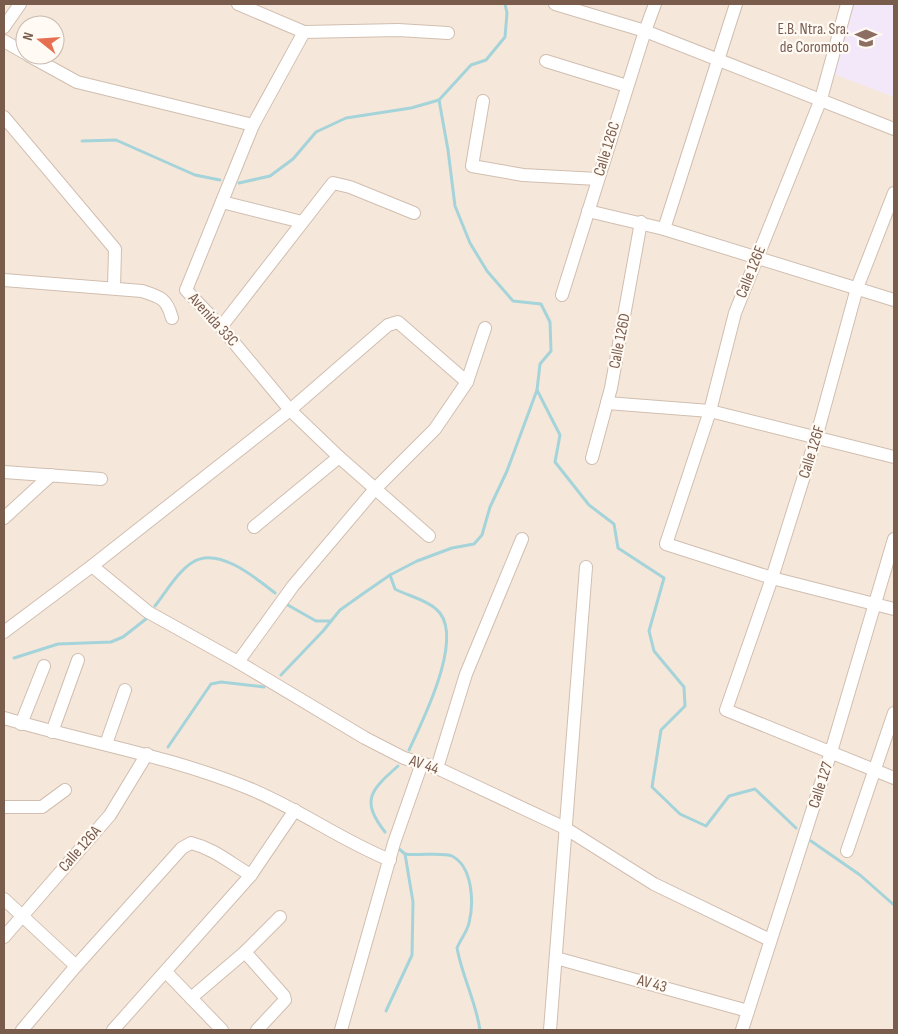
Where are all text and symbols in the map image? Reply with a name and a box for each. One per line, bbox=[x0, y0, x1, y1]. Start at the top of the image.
north arrow bbox=[15, 15, 65, 65]
place label: E.B. Ntra. Sra. de Coromoto bbox=[777, 20, 849, 57]
school or university icon: E.B. Ntra. Sra. de Coromoto bbox=[853, 25, 879, 51]
text: N bbox=[19, 30, 37, 42]
street label: Calle 126C bbox=[590, 119, 624, 178]
street label: Calle 126E bbox=[732, 243, 770, 301]
street label: Avenida 33C bbox=[183, 289, 242, 351]
street label: Calle 126D bbox=[605, 312, 635, 370]
street label: Calle 126F bbox=[795, 423, 829, 481]
street label: AV 44 bbox=[406, 751, 441, 779]
street label: Calle 127 bbox=[805, 759, 838, 810]
street label: Calle 126A bbox=[55, 822, 105, 876]
street label: AV 43 bbox=[634, 971, 669, 997]

